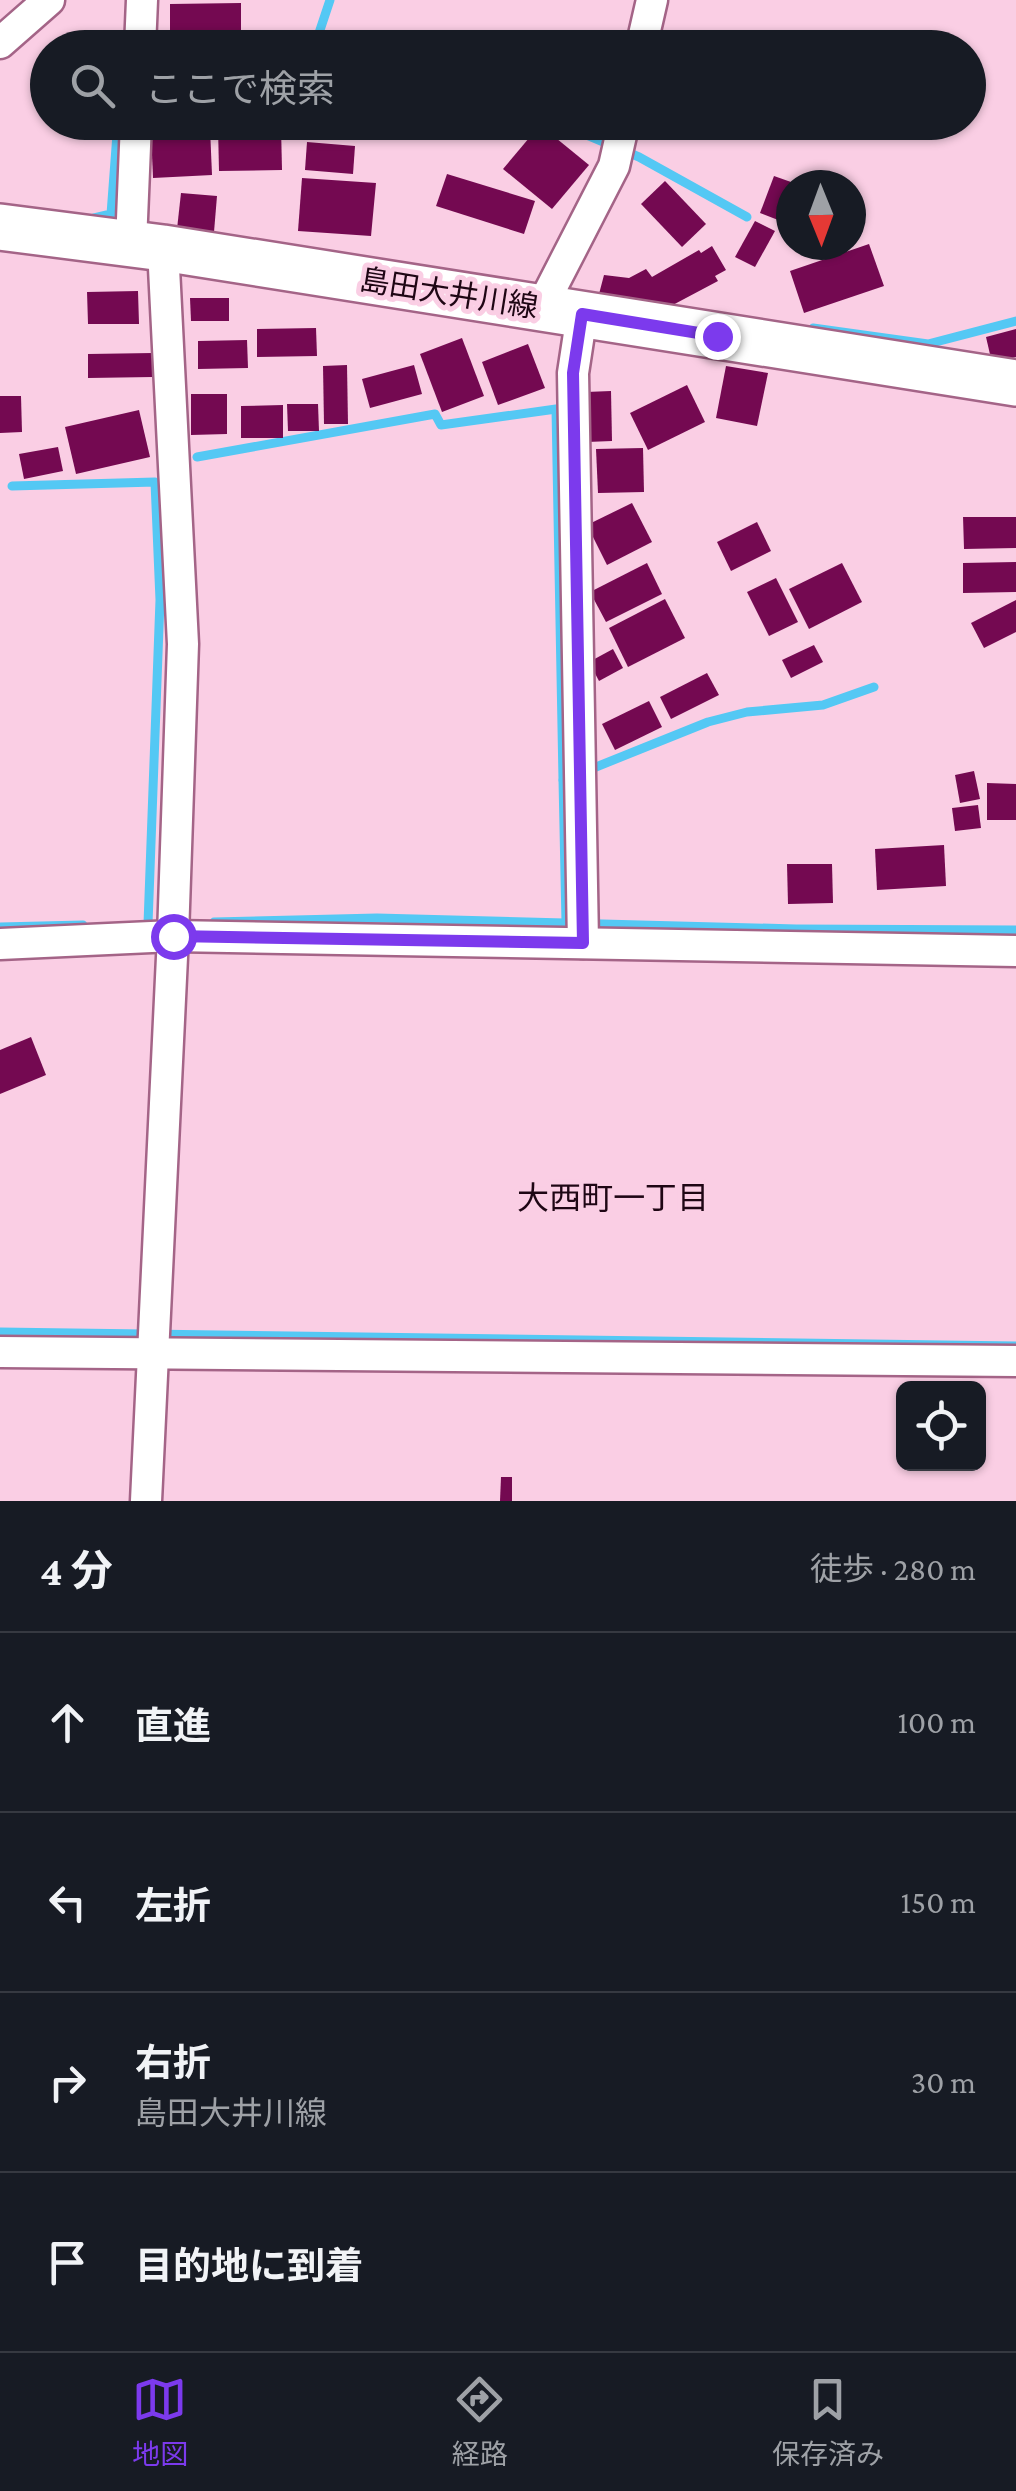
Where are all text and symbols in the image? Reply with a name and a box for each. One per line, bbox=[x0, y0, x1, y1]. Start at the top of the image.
search box bbox=[30, 30, 986, 140]
icon: search bbox=[65, 58, 120, 113]
text: ここで検索 bbox=[145, 68, 335, 110]
north arrow bbox=[776, 170, 866, 260]
street label: 島田大井川線 bbox=[358, 263, 540, 323]
route end bbox=[695, 314, 741, 360]
route start bbox=[151, 914, 197, 960]
district label: 大西町一丁目 bbox=[517, 1180, 709, 1216]
map controls bbox=[896, 1381, 986, 1471]
button: locate bbox=[896, 1381, 986, 1471]
text: 4 分 bbox=[40, 1547, 113, 1594]
text: 徒歩 · 280 m bbox=[810, 1551, 976, 1587]
icon: ahead bbox=[40, 1695, 95, 1750]
text: 100 m bbox=[897, 1704, 976, 1740]
text: 直進 bbox=[135, 1705, 211, 1747]
icon: left bbox=[40, 1875, 95, 1930]
text: 150 m bbox=[900, 1884, 976, 1920]
text: 左折 bbox=[135, 1885, 211, 1927]
text: 右折 bbox=[135, 2042, 211, 2084]
icon: right bbox=[40, 2055, 95, 2110]
text: 30 m bbox=[911, 2064, 976, 2100]
text: 島田大井川線 bbox=[135, 2095, 327, 2131]
icon: arrive bbox=[40, 2235, 95, 2290]
text: 目的地に到着 bbox=[135, 2245, 363, 2287]
tab: 地図 bbox=[132, 2372, 188, 2472]
tab: 経路 bbox=[452, 2372, 508, 2472]
tab: 保存済み bbox=[772, 2372, 884, 2472]

